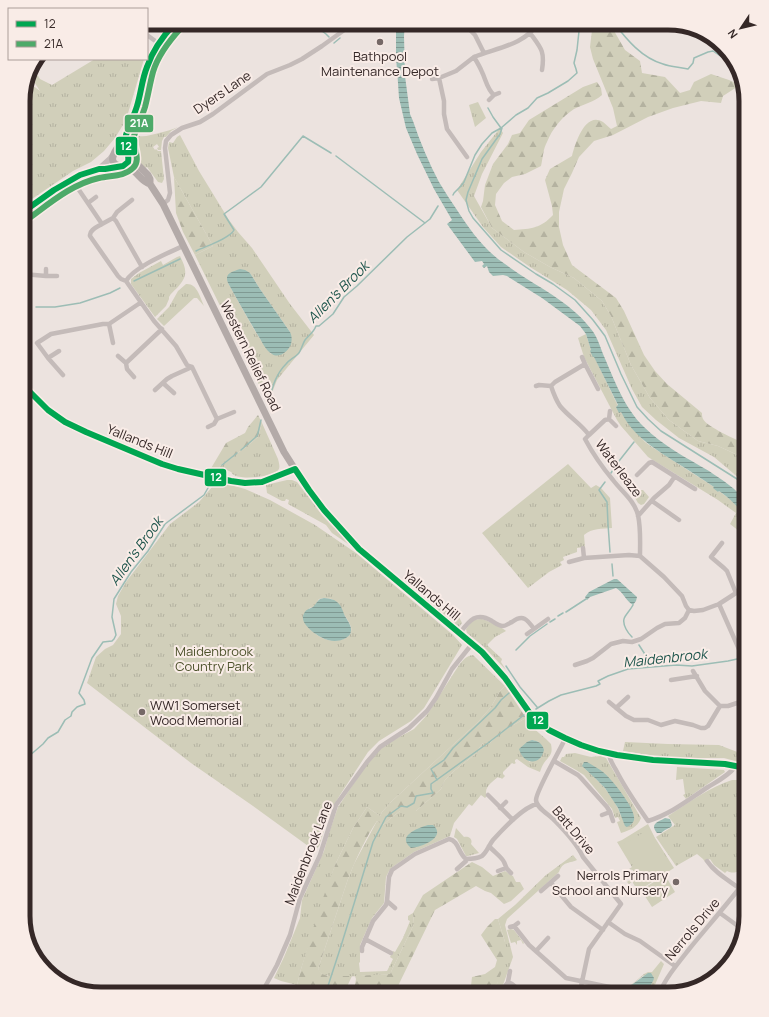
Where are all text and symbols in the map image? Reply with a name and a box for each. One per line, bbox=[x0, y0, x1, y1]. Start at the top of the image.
legend bbox=[8, 8, 148, 60]
north arrow bbox=[721, 8, 761, 48]
text: 12 bbox=[44, 15, 56, 32]
text: N bbox=[724, 26, 741, 42]
text: 21A bbox=[44, 35, 64, 52]
marker: Bathpool Maintenance Depot bbox=[375, 37, 385, 47]
place label: Bathpool Maintenance Depot bbox=[321, 47, 439, 80]
street label: Dyers Lane bbox=[190, 66, 255, 118]
line badge: 21A bbox=[124, 114, 154, 133]
text: 21A bbox=[130, 115, 149, 130]
line badge: 12 bbox=[115, 136, 138, 156]
text: 12 bbox=[120, 138, 132, 153]
water label: Allen's Brook bbox=[303, 255, 374, 327]
street label: Western Relief Road bbox=[216, 298, 286, 414]
street label: Yallands Hill bbox=[104, 420, 176, 462]
street label: Waterleaze bbox=[591, 436, 647, 501]
line badge: 12 bbox=[204, 468, 227, 487]
text: 12 bbox=[210, 469, 222, 484]
water label: Allen's Brook bbox=[104, 511, 168, 589]
street label: Yallands Hill bbox=[400, 566, 464, 624]
park label: Maidenbrook Country Park bbox=[175, 642, 254, 675]
water label: Maidenbrook bbox=[622, 643, 710, 671]
place label: WW1 Somerset Wood Memorial bbox=[150, 696, 242, 729]
marker: WW1 Somerset Wood Memorial bbox=[137, 707, 147, 717]
line badge: 12 bbox=[526, 711, 549, 730]
text: 12 bbox=[532, 712, 544, 727]
street label: Maidenbrook Lane bbox=[280, 798, 336, 907]
street label: Batt Drive bbox=[549, 802, 600, 858]
place label: Nerrols Primary School and Nursery bbox=[552, 866, 668, 899]
marker: Nerrols Primary School and Nursery bbox=[671, 877, 681, 887]
street label: Nerrols Drive bbox=[661, 894, 724, 964]

